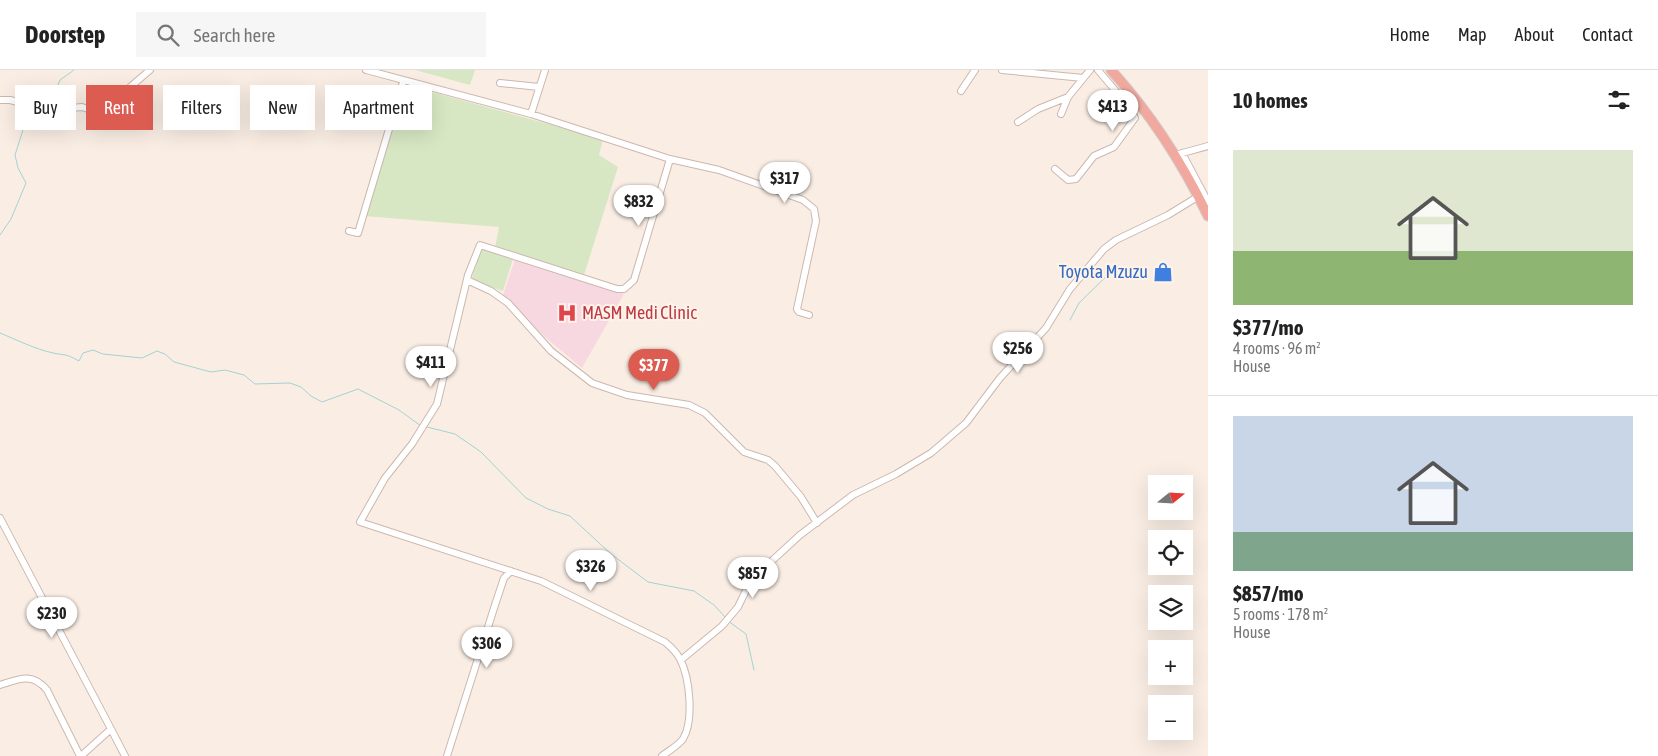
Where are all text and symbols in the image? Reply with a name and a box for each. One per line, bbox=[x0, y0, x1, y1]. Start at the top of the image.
search box bbox=[136, 12, 486, 57]
text: Doorstep bbox=[25, 21, 106, 48]
icon: search bbox=[154, 21, 182, 49]
text: Search here bbox=[194, 24, 275, 46]
text: Home bbox=[1390, 24, 1430, 45]
text: Map bbox=[1458, 24, 1487, 45]
text: About bbox=[1515, 24, 1554, 45]
text: Contact bbox=[1582, 24, 1633, 45]
chip: Buy bbox=[15, 85, 76, 130]
chip: Rent bbox=[86, 85, 153, 130]
chip: Filters bbox=[163, 85, 240, 130]
chip: New bbox=[250, 85, 315, 130]
chip: Apartment bbox=[325, 85, 432, 130]
icon: filters bbox=[1605, 86, 1633, 114]
text: 10 homes bbox=[1233, 88, 1308, 112]
pin: $413 bbox=[1083, 90, 1143, 132]
text: $413 bbox=[1098, 97, 1128, 115]
pin: $317 bbox=[755, 162, 815, 204]
text: $317 bbox=[770, 169, 800, 187]
icon: home bbox=[1388, 183, 1478, 273]
pin: $832 bbox=[609, 184, 669, 227]
text: $832 bbox=[624, 192, 654, 210]
place label: Toyota Mzuzu bbox=[1059, 261, 1148, 282]
shop icon: Toyota Mzuzu bbox=[1152, 261, 1174, 283]
hospital icon: MASM Medi Clinic bbox=[556, 302, 578, 324]
place label: MASM Medi Clinic bbox=[582, 302, 697, 323]
text: $377/mo bbox=[1233, 315, 1304, 339]
pin: $256 bbox=[988, 332, 1048, 374]
text: $256 bbox=[1003, 339, 1033, 357]
text: 4 rooms · 96 m² bbox=[1233, 339, 1321, 357]
pin: $411 bbox=[401, 346, 461, 388]
pin: $377 bbox=[624, 348, 684, 391]
text: $411 bbox=[416, 353, 446, 371]
text: $377 bbox=[639, 356, 669, 374]
text: House bbox=[1233, 357, 1270, 375]
icon: home bbox=[1388, 448, 1478, 538]
north arrow bbox=[1148, 475, 1192, 520]
map controls bbox=[1148, 475, 1193, 740]
button: locate bbox=[1148, 530, 1193, 575]
pin: $326 bbox=[561, 550, 621, 592]
pin: $857 bbox=[723, 556, 783, 599]
text: $326 bbox=[576, 557, 606, 575]
text: $857 bbox=[738, 564, 768, 582]
text: $857/mo bbox=[1233, 581, 1304, 605]
button: layers bbox=[1148, 585, 1193, 630]
pin: $230 bbox=[22, 596, 82, 639]
text: $230 bbox=[37, 604, 67, 622]
text: 5 rooms · 178 m² bbox=[1233, 605, 1328, 623]
text: House bbox=[1233, 623, 1270, 641]
pin: $306 bbox=[457, 626, 517, 669]
text: $306 bbox=[472, 634, 502, 652]
button: + bbox=[1148, 640, 1193, 685]
button: − bbox=[1148, 695, 1193, 740]

